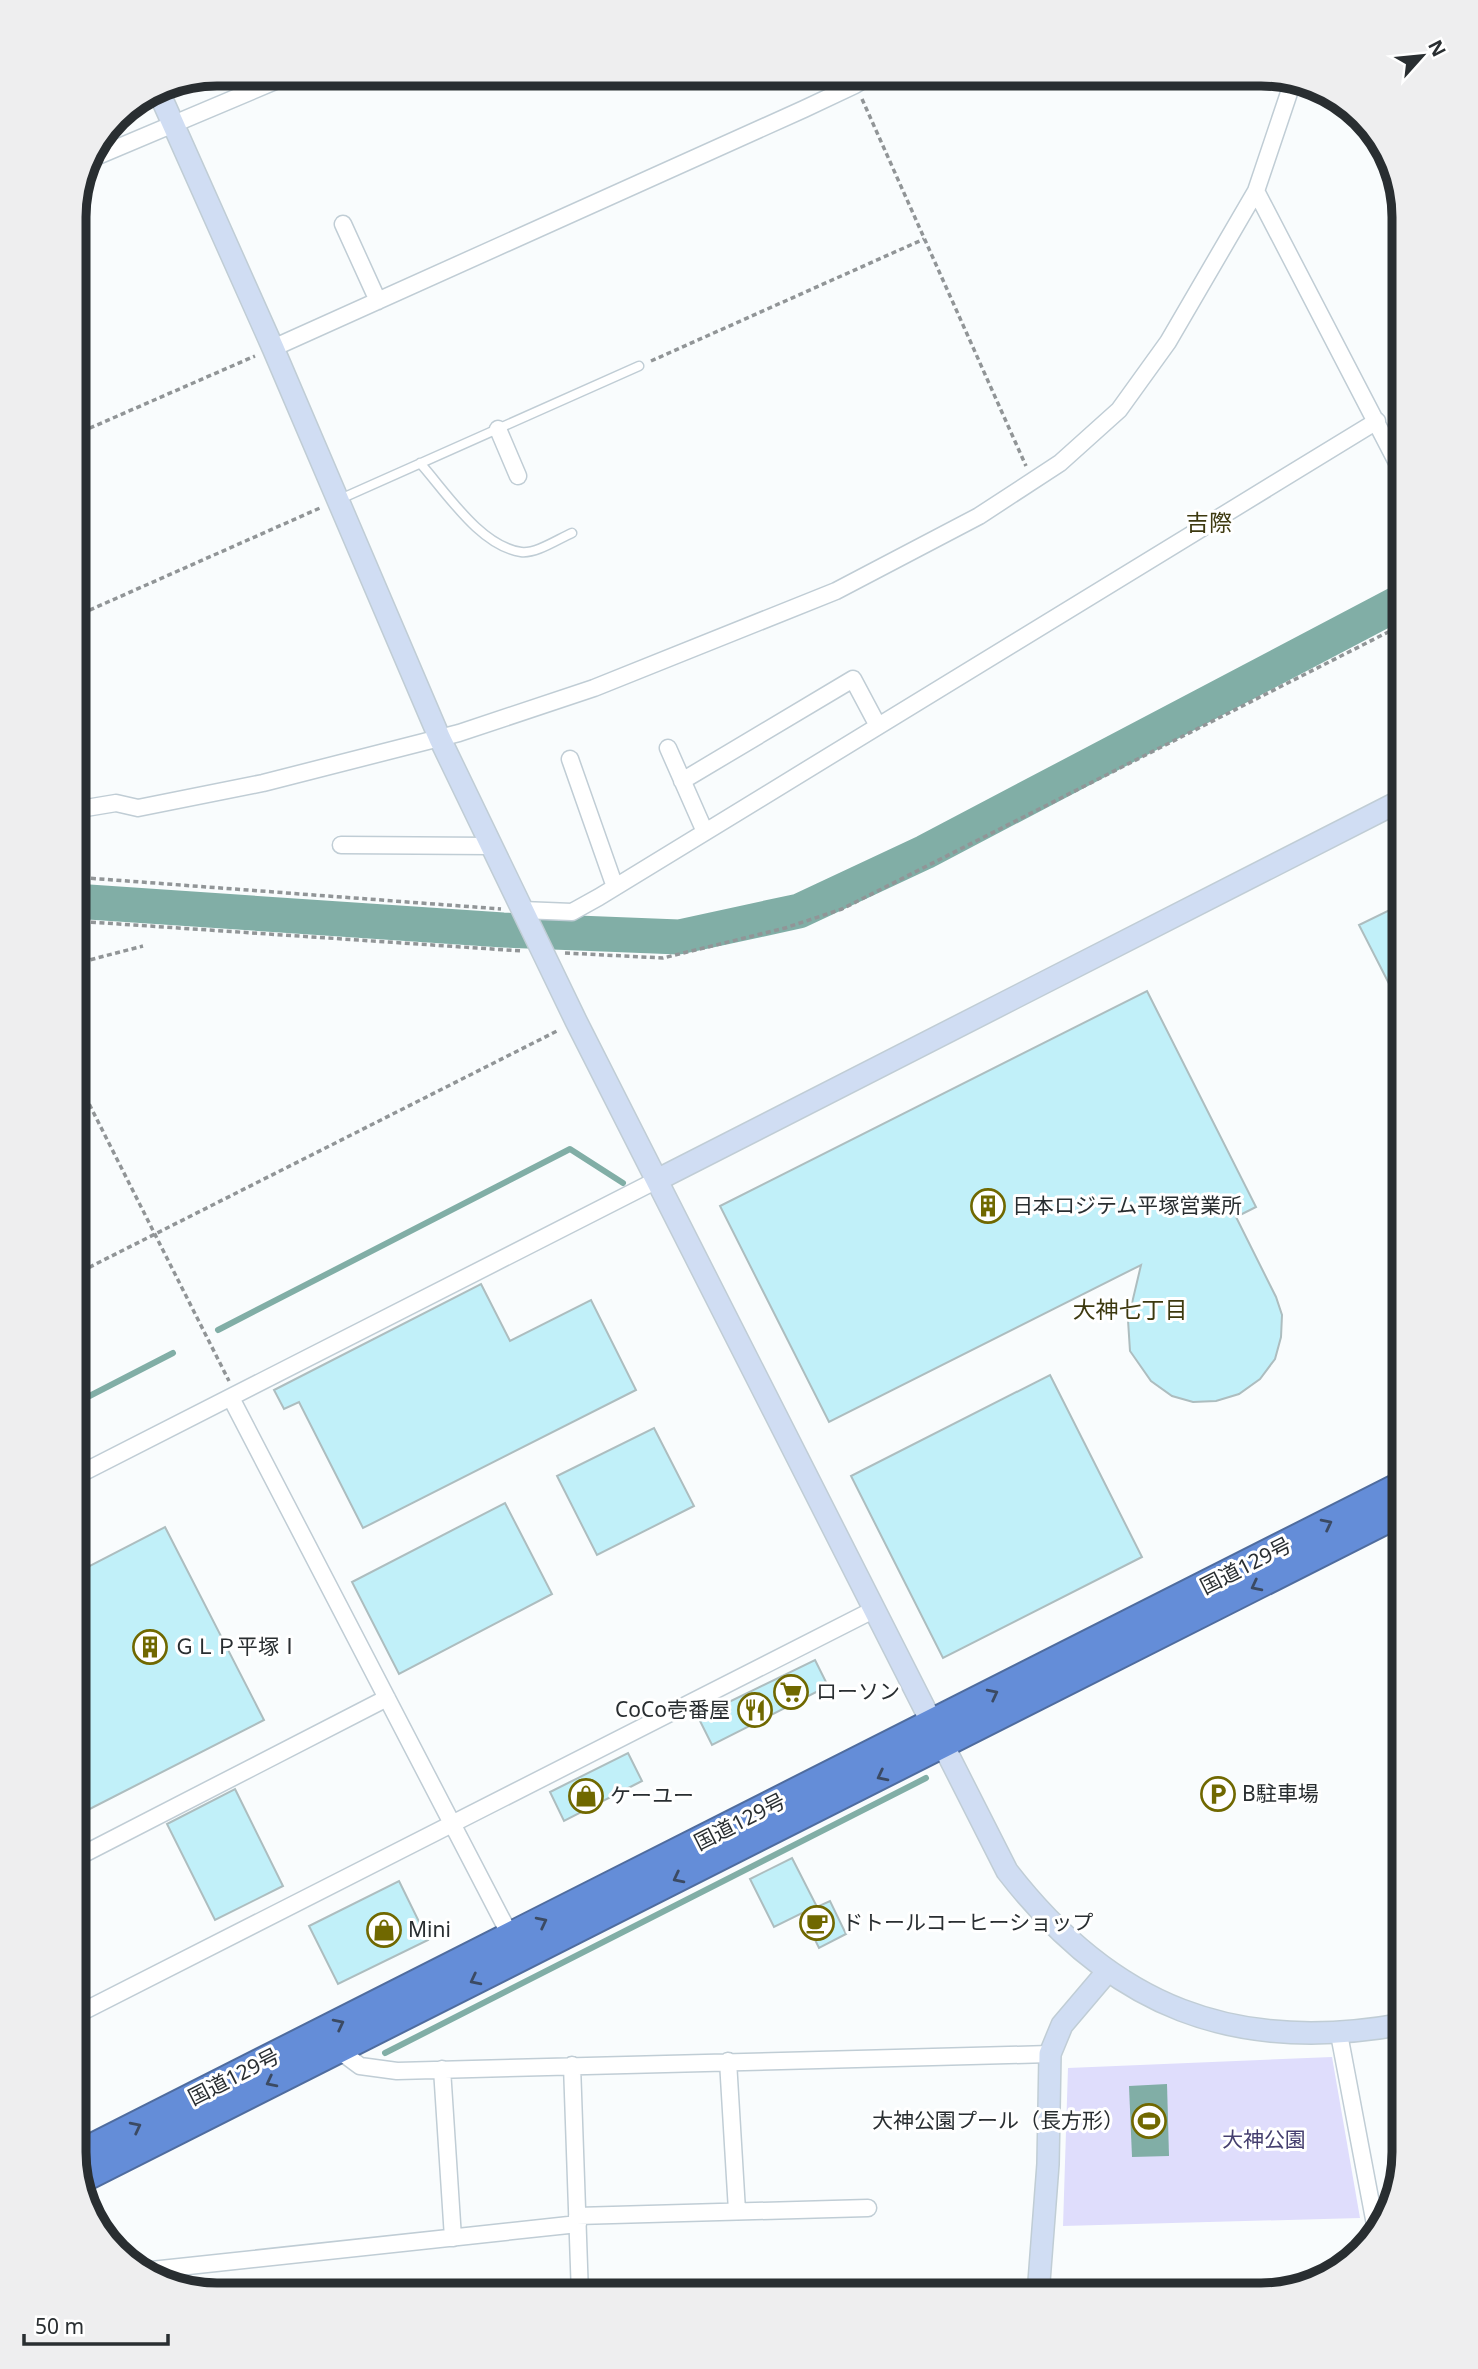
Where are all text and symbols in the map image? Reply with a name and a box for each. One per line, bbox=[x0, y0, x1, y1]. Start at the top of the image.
north arrow bbox=[1387, 21, 1457, 91]
text: N bbox=[1422, 35, 1452, 61]
district label: 吉際 bbox=[1186, 506, 1232, 538]
building icon: 日本ロジテム平塚営業所 bbox=[969, 1187, 1007, 1225]
place label: 日本ロジテム平塚営業所 bbox=[1012, 1191, 1242, 1219]
district label: 大神七丁目 bbox=[1073, 1293, 1188, 1325]
one-way arrow bbox=[1320, 1519, 1332, 1533]
street label: 国道129号 bbox=[1195, 1530, 1296, 1600]
one-way arrow bbox=[1251, 1577, 1263, 1591]
building icon: ＧＬＰ平塚Ⅰ bbox=[131, 1628, 169, 1666]
place label: ＧＬＰ平塚Ⅰ bbox=[174, 1632, 300, 1660]
supermarket icon: ローソン bbox=[772, 1673, 810, 1711]
place label: ローソン bbox=[816, 1677, 900, 1705]
one-way arrow bbox=[986, 1689, 998, 1703]
restaurant icon: CoCo壱番屋 bbox=[736, 1691, 774, 1729]
place label: CoCo壱番屋 bbox=[615, 1695, 730, 1723]
one-way arrow bbox=[877, 1768, 889, 1782]
parking icon: B駐車場 bbox=[1199, 1775, 1237, 1813]
shop icon: ケーユー bbox=[567, 1777, 605, 1815]
place label: B駐車場 bbox=[1242, 1779, 1319, 1807]
place label: ケーユー bbox=[610, 1781, 694, 1809]
street label: 国道129号 bbox=[689, 1786, 790, 1856]
one-way arrow bbox=[673, 1870, 685, 1884]
cafe icon: ドトールコーヒーショップ bbox=[798, 1904, 836, 1942]
place label: ドトールコーヒーショップ bbox=[842, 1908, 1093, 1936]
shop icon: Mini bbox=[365, 1911, 403, 1949]
place label: Mini bbox=[408, 1915, 451, 1943]
one-way arrow bbox=[535, 1916, 547, 1930]
one-way arrow bbox=[470, 1971, 482, 1985]
one-way arrow bbox=[332, 2019, 344, 2033]
street label: 国道129号 bbox=[183, 2041, 284, 2111]
one-way arrow bbox=[266, 2073, 278, 2087]
sports icon: 大神公園プール（長方形） bbox=[1130, 2102, 1168, 2140]
place label: 大神公園プール（長方形） bbox=[872, 2106, 1124, 2134]
one-way arrow bbox=[128, 2121, 141, 2135]
park label: 大神公園 bbox=[1222, 2125, 1306, 2153]
scale bar bbox=[24, 2302, 168, 2346]
text: 50 m bbox=[35, 2312, 84, 2340]

